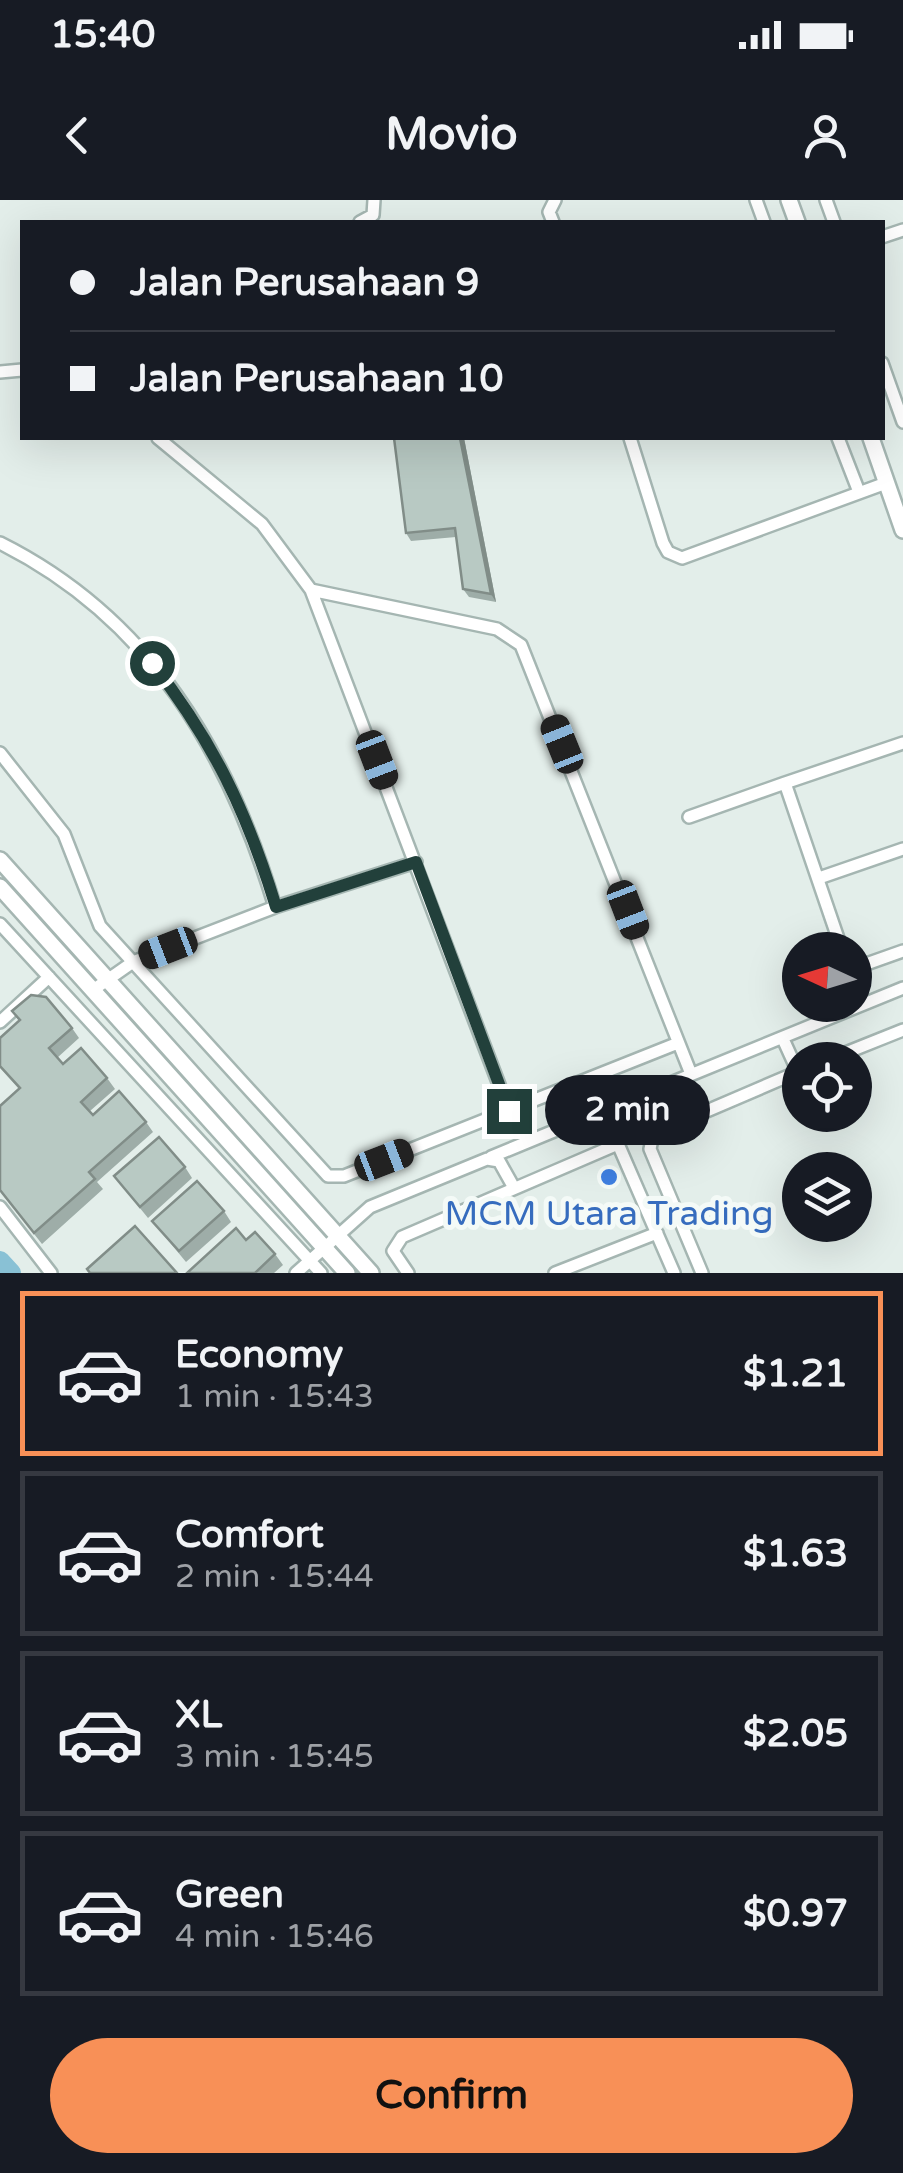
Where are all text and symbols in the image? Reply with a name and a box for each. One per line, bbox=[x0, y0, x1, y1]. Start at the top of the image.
text: 15:40 bbox=[50, 12, 155, 58]
icon: back bbox=[50, 108, 105, 163]
text: Movio bbox=[385, 108, 518, 162]
icon: person bbox=[798, 108, 853, 163]
text: Jalan Perusahaan 9 bbox=[130, 260, 479, 306]
text: Jalan Perusahaan 10 bbox=[130, 356, 503, 402]
route start bbox=[130, 641, 175, 686]
car bbox=[537, 711, 587, 777]
car bbox=[352, 727, 402, 793]
car bbox=[603, 877, 653, 943]
car bbox=[135, 923, 201, 973]
north arrow bbox=[782, 932, 872, 1022]
map controls bbox=[782, 932, 872, 1242]
button: locate bbox=[782, 1042, 872, 1132]
callout: 2 min bbox=[544, 1076, 709, 1146]
route end bbox=[487, 1089, 532, 1134]
text: 2 min bbox=[585, 1091, 670, 1129]
car bbox=[351, 1135, 417, 1185]
button: layers bbox=[782, 1152, 872, 1242]
marker: MCM Utara Trading bbox=[598, 1166, 620, 1188]
place label: MCM Utara Trading bbox=[445, 1193, 773, 1235]
icon: car bbox=[55, 1329, 145, 1419]
text: Economy bbox=[175, 1332, 343, 1378]
text: $1.21 bbox=[743, 1351, 848, 1397]
text: 1 min · 15:43 bbox=[175, 1378, 374, 1416]
icon: car bbox=[55, 1509, 145, 1599]
text: Comfort bbox=[175, 1512, 324, 1558]
text: $1.63 bbox=[743, 1531, 848, 1577]
text: 2 min · 15:44 bbox=[175, 1558, 374, 1596]
icon: car bbox=[55, 1689, 145, 1779]
text: XL bbox=[175, 1692, 222, 1738]
text: $2.05 bbox=[743, 1711, 848, 1757]
text: 3 min · 15:45 bbox=[175, 1738, 374, 1776]
icon: car bbox=[55, 1869, 145, 1959]
text: Green bbox=[175, 1872, 284, 1918]
text: $0.97 bbox=[743, 1891, 848, 1937]
text: 4 min · 15:46 bbox=[175, 1918, 374, 1956]
button: Confirm bbox=[50, 2038, 853, 2153]

